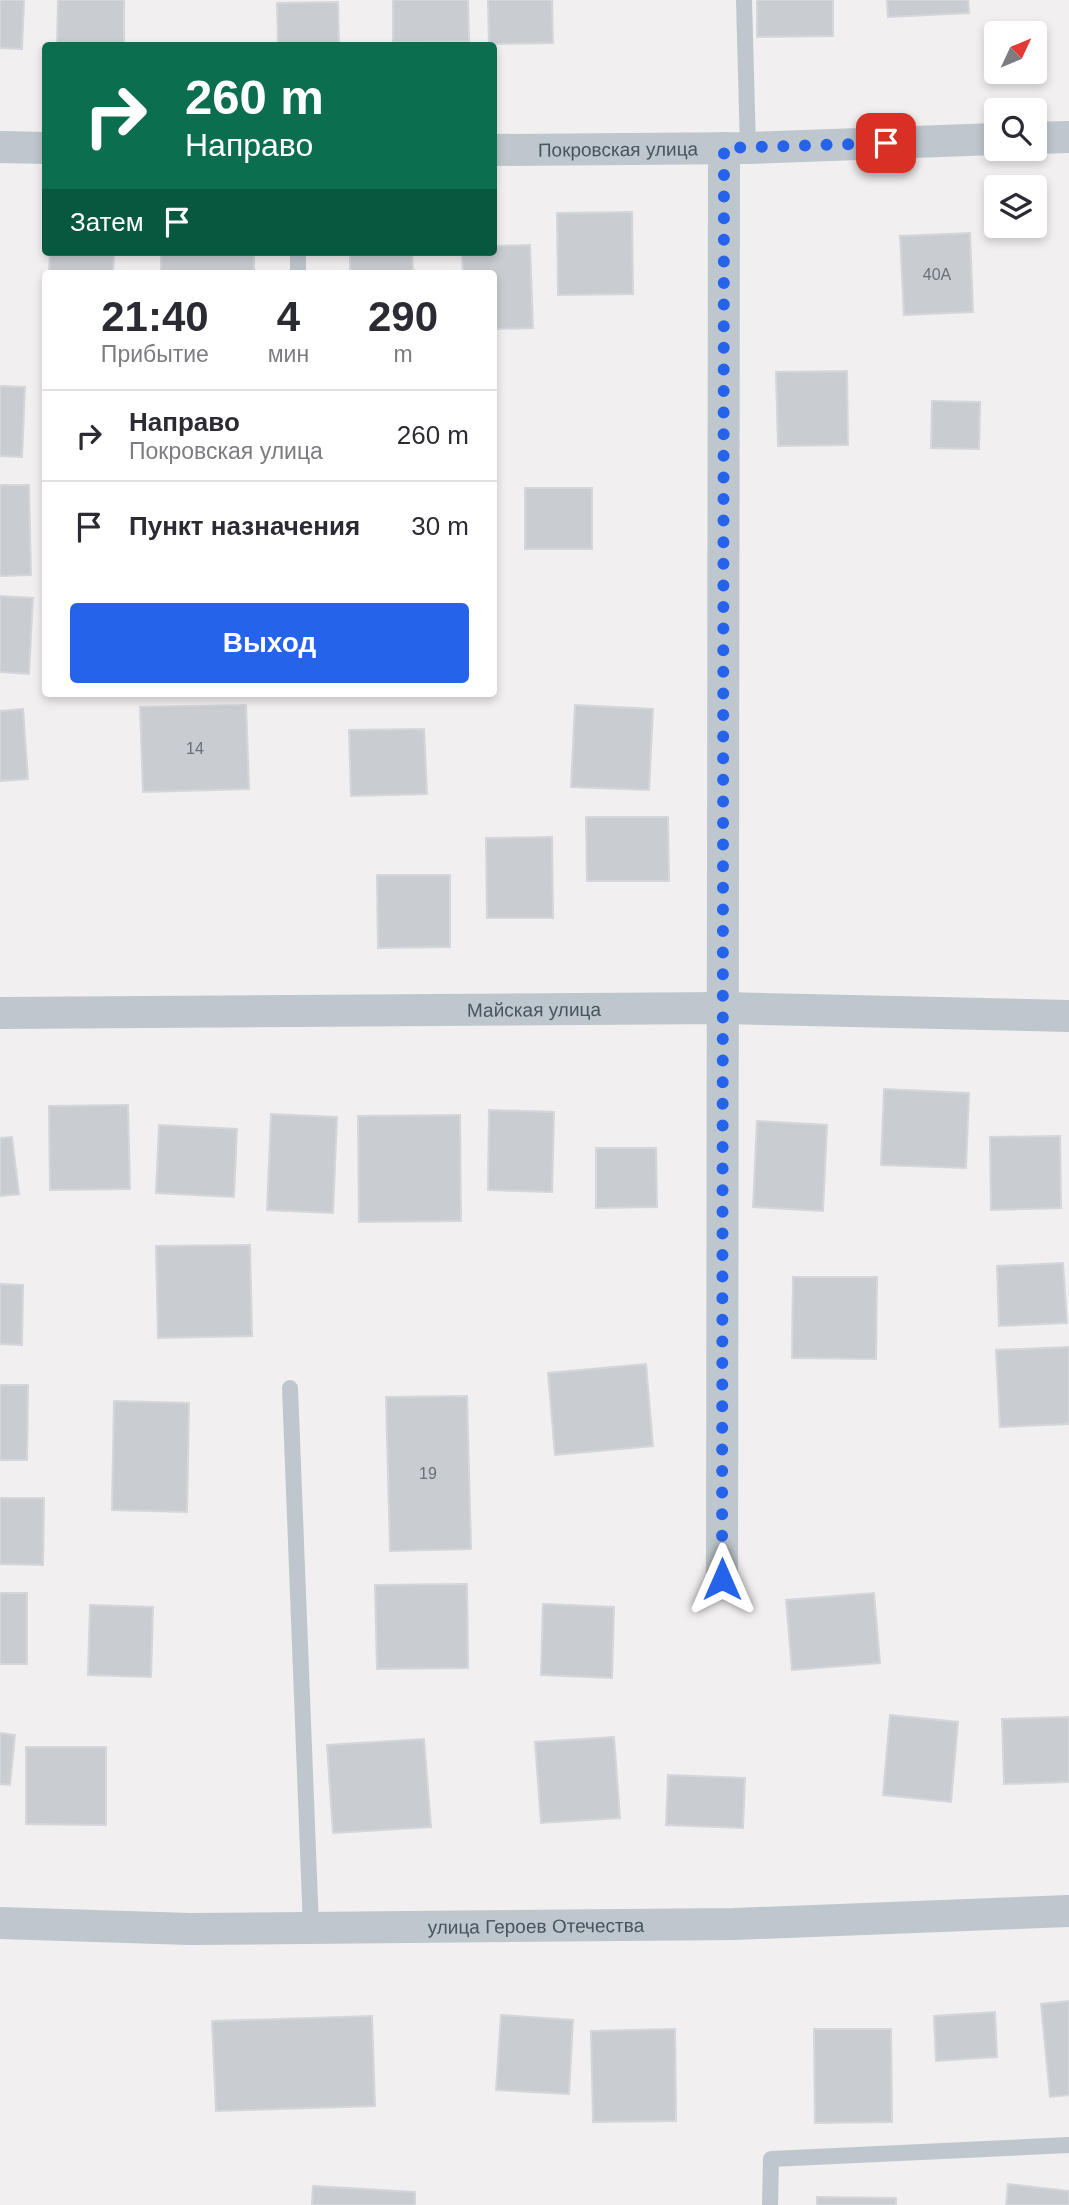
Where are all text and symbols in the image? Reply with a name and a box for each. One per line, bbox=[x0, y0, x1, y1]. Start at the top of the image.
north arrow bbox=[984, 21, 1046, 84]
map controls bbox=[984, 21, 1047, 238]
icon: right bbox=[70, 70, 161, 161]
text: 260 m bbox=[185, 70, 324, 124]
button: search bbox=[984, 98, 1047, 161]
pin bbox=[856, 113, 916, 173]
icon: arrive bbox=[867, 124, 905, 162]
text: Направо bbox=[185, 127, 313, 163]
street label: Покровская улица bbox=[538, 138, 699, 160]
button: layers bbox=[984, 175, 1047, 238]
icon: arrive bbox=[158, 203, 196, 241]
text: Затем bbox=[70, 207, 144, 237]
house number: 40А bbox=[923, 266, 952, 283]
text: 21:40 bbox=[101, 293, 209, 340]
text: 4 bbox=[277, 293, 300, 340]
text: 290 bbox=[368, 293, 438, 340]
text: Прибытие bbox=[101, 341, 209, 367]
text: мин bbox=[268, 341, 309, 367]
text: m bbox=[393, 341, 413, 367]
text: Направо bbox=[129, 407, 240, 437]
icon: right bbox=[70, 417, 108, 455]
text: 260 m bbox=[397, 420, 469, 450]
text: Покровская улица bbox=[129, 438, 323, 464]
icon: arrive bbox=[70, 508, 108, 546]
text: Пункт назначения bbox=[129, 511, 360, 541]
text: 30 m bbox=[411, 511, 469, 541]
button: Выход bbox=[70, 603, 469, 683]
house number: 14 bbox=[186, 740, 204, 757]
street label: Майская улица bbox=[467, 998, 601, 1020]
house number: 19 bbox=[419, 1465, 437, 1482]
position arrow bbox=[685, 1542, 759, 1616]
street label: улица Героев Отечества bbox=[427, 1914, 645, 1937]

